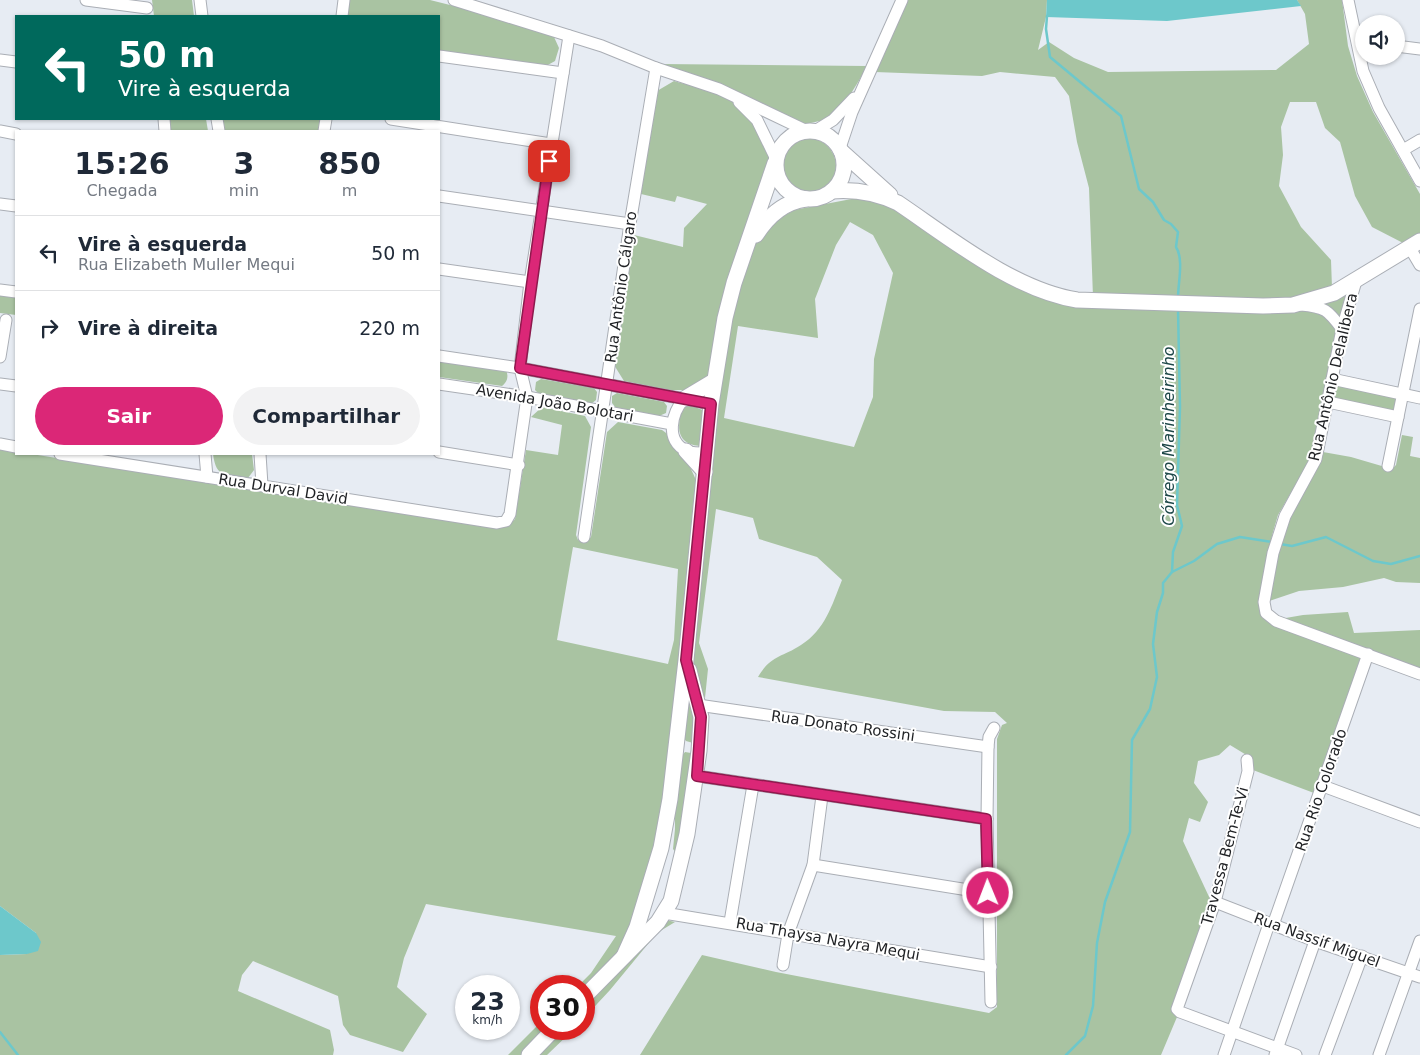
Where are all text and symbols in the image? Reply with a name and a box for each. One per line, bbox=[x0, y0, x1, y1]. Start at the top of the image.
map controls bbox=[1355, 15, 1405, 65]
button: sound bbox=[1355, 15, 1405, 65]
icon: left bbox=[35, 35, 100, 100]
text: 50 m bbox=[118, 35, 215, 75]
text: Vire à esquerda bbox=[118, 76, 291, 101]
pin bbox=[528, 140, 570, 182]
text: 15:26 bbox=[74, 146, 170, 181]
text: 3 bbox=[233, 146, 254, 181]
text: 850 bbox=[318, 146, 381, 181]
icon: arrive bbox=[535, 147, 563, 175]
text: Chegada bbox=[86, 181, 157, 200]
text: min bbox=[229, 181, 259, 200]
text: m bbox=[342, 181, 357, 200]
street label: Rua Antônio Cálgaro bbox=[601, 210, 641, 364]
text: Vire à esquerda bbox=[78, 233, 247, 255]
icon: left bbox=[35, 239, 63, 267]
text: 50 m bbox=[371, 242, 420, 264]
text: Rua Elizabeth Muller Mequi bbox=[78, 255, 295, 274]
street label: Rua Antônio Delalibera bbox=[1305, 291, 1361, 463]
icon: right bbox=[35, 314, 63, 342]
text: Vire à direita bbox=[78, 317, 218, 339]
text: 220 m bbox=[359, 317, 420, 339]
water label: Córrego Marinheirinho bbox=[1159, 346, 1178, 526]
street label: Avenida João Bolotari bbox=[475, 380, 635, 426]
button: Sair bbox=[35, 387, 223, 445]
button: Compartilhar bbox=[233, 387, 420, 445]
street label: Rua Durval David bbox=[217, 470, 349, 508]
street label: Rua Donato Rossini bbox=[770, 707, 916, 745]
street label: Rua Rio Colorado bbox=[1292, 726, 1350, 854]
street label: Travessa Bem-Te-Vi bbox=[1198, 785, 1252, 928]
position arrow bbox=[961, 866, 1013, 918]
street label: Rua Nassif Miguel bbox=[1251, 909, 1383, 971]
street label: Rua Thaysa Nayra Mequi bbox=[735, 914, 921, 964]
speed limit sign: 30 bbox=[530, 975, 595, 1040]
text: 23 bbox=[470, 987, 505, 1016]
text: km/h bbox=[472, 1013, 503, 1027]

